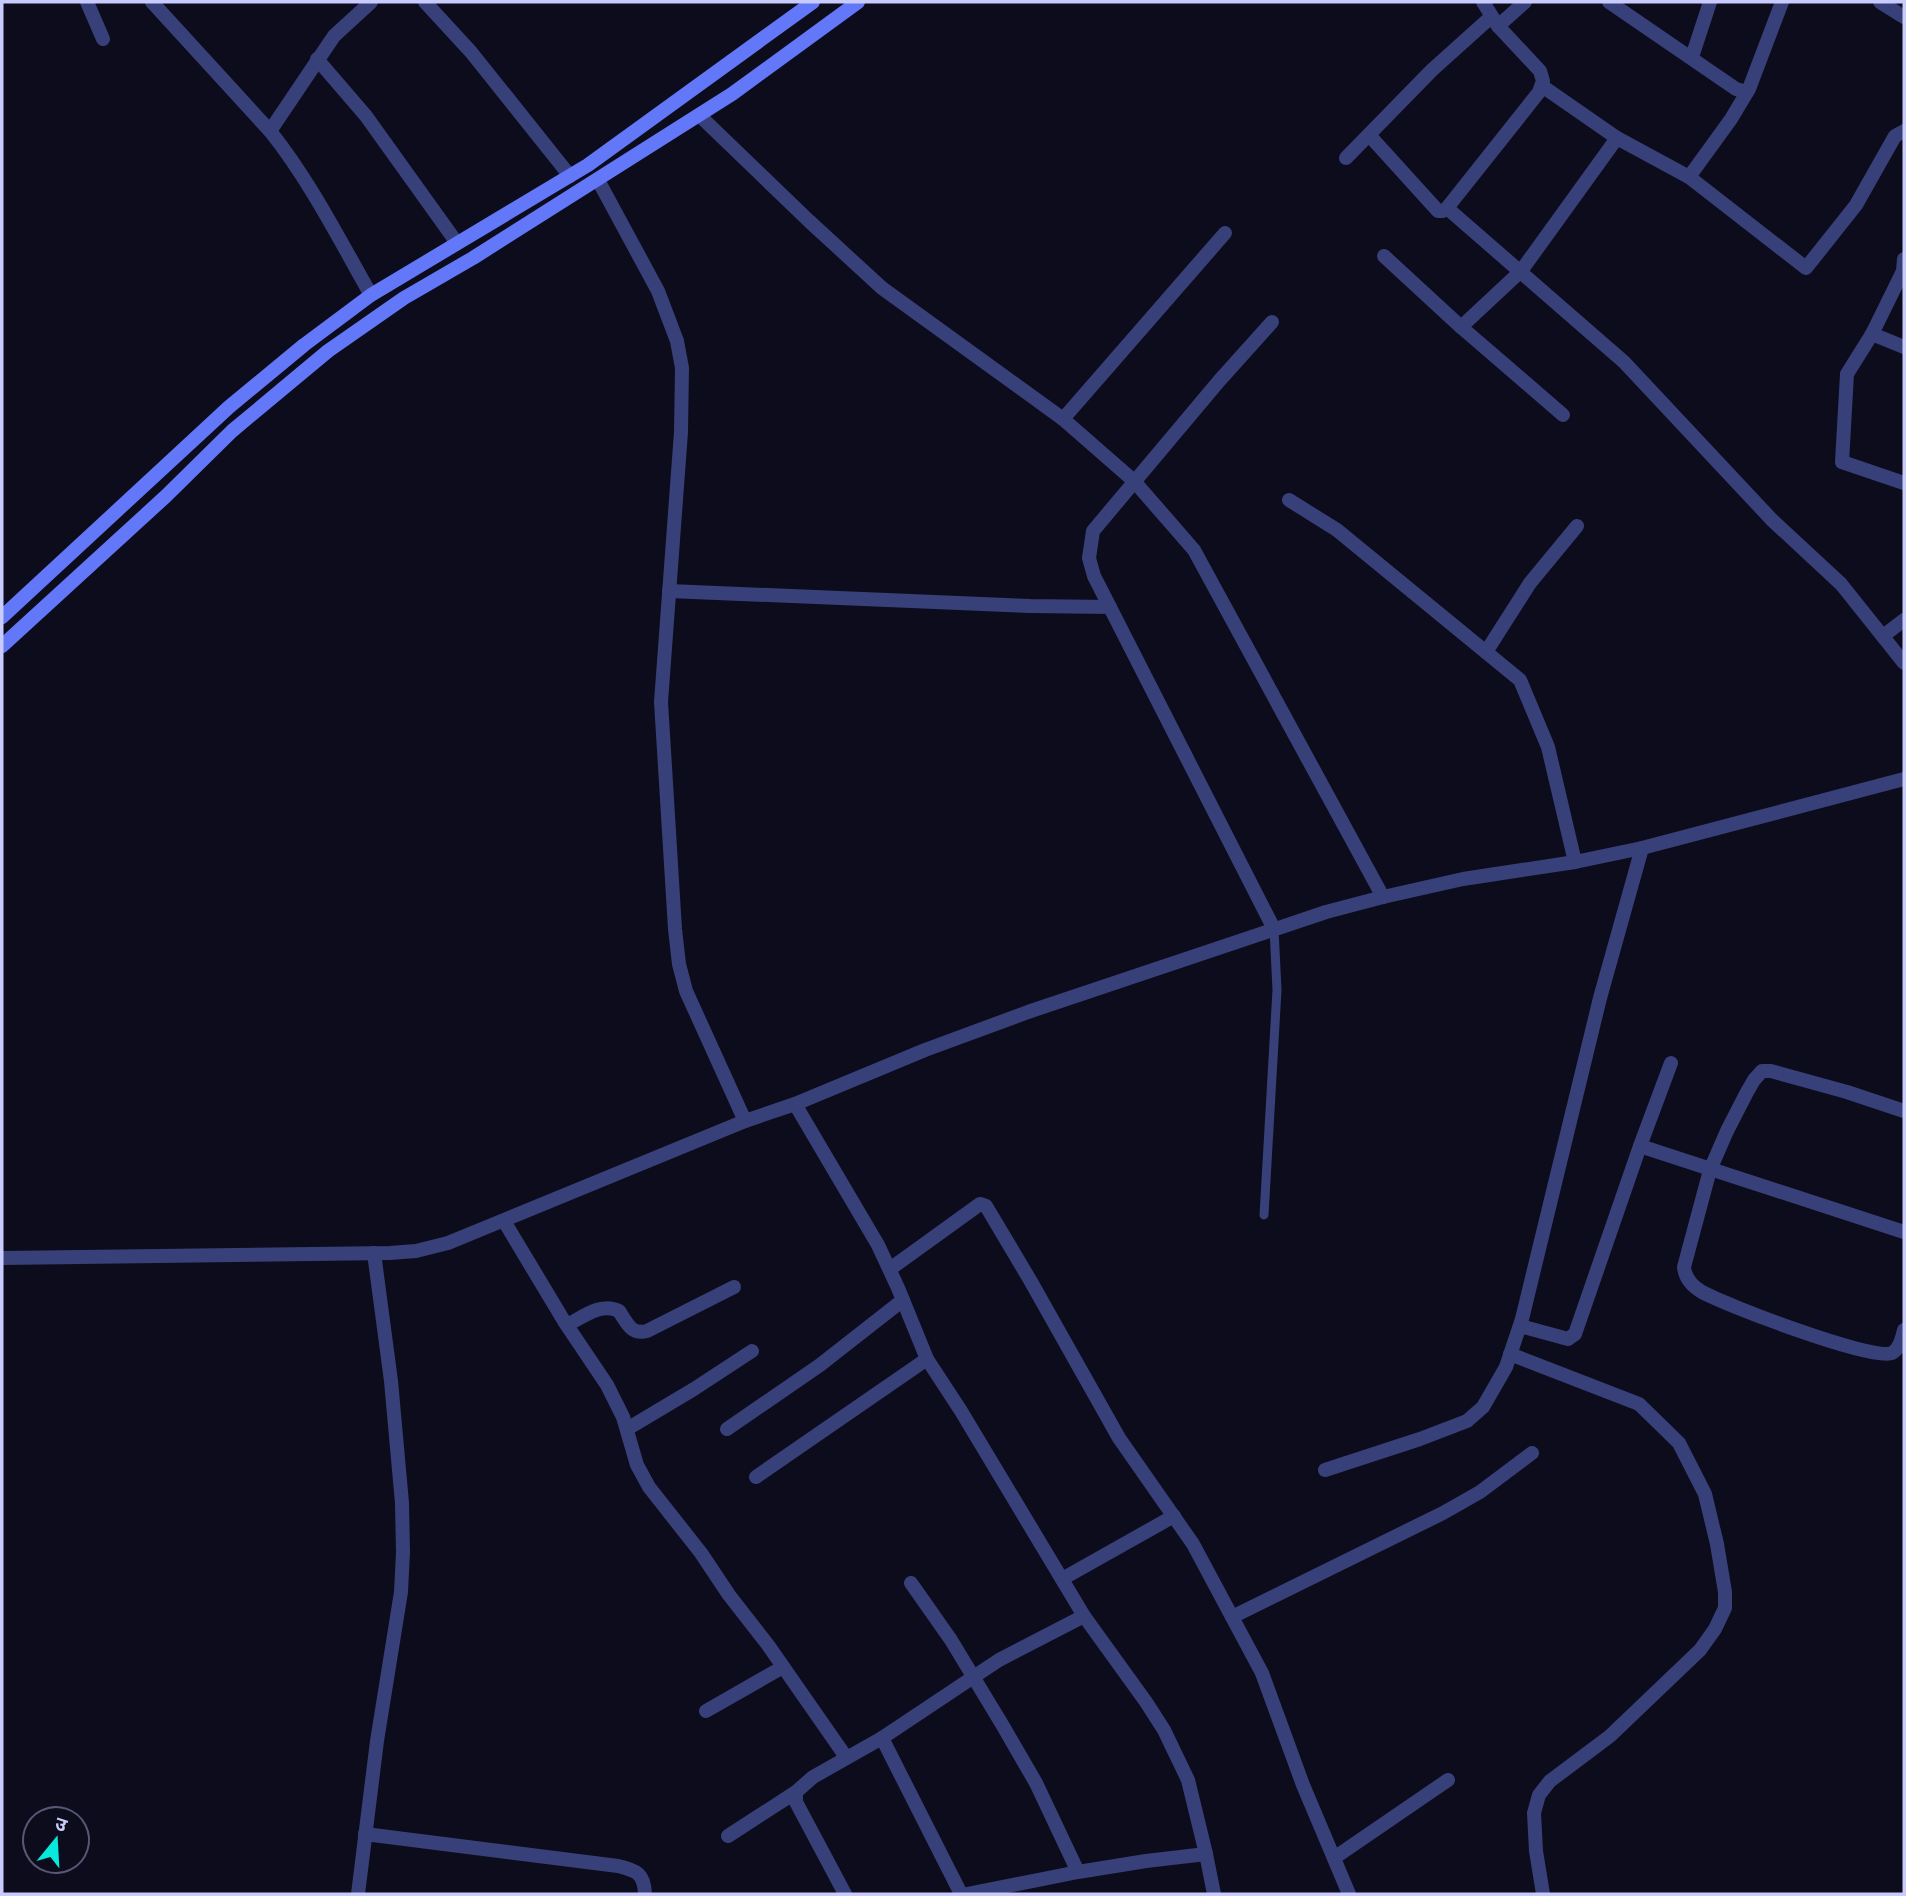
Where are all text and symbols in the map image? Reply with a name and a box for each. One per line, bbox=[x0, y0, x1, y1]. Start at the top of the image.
north arrow bbox=[21, 1805, 91, 1875]
text: उ bbox=[52, 1812, 71, 1838]

